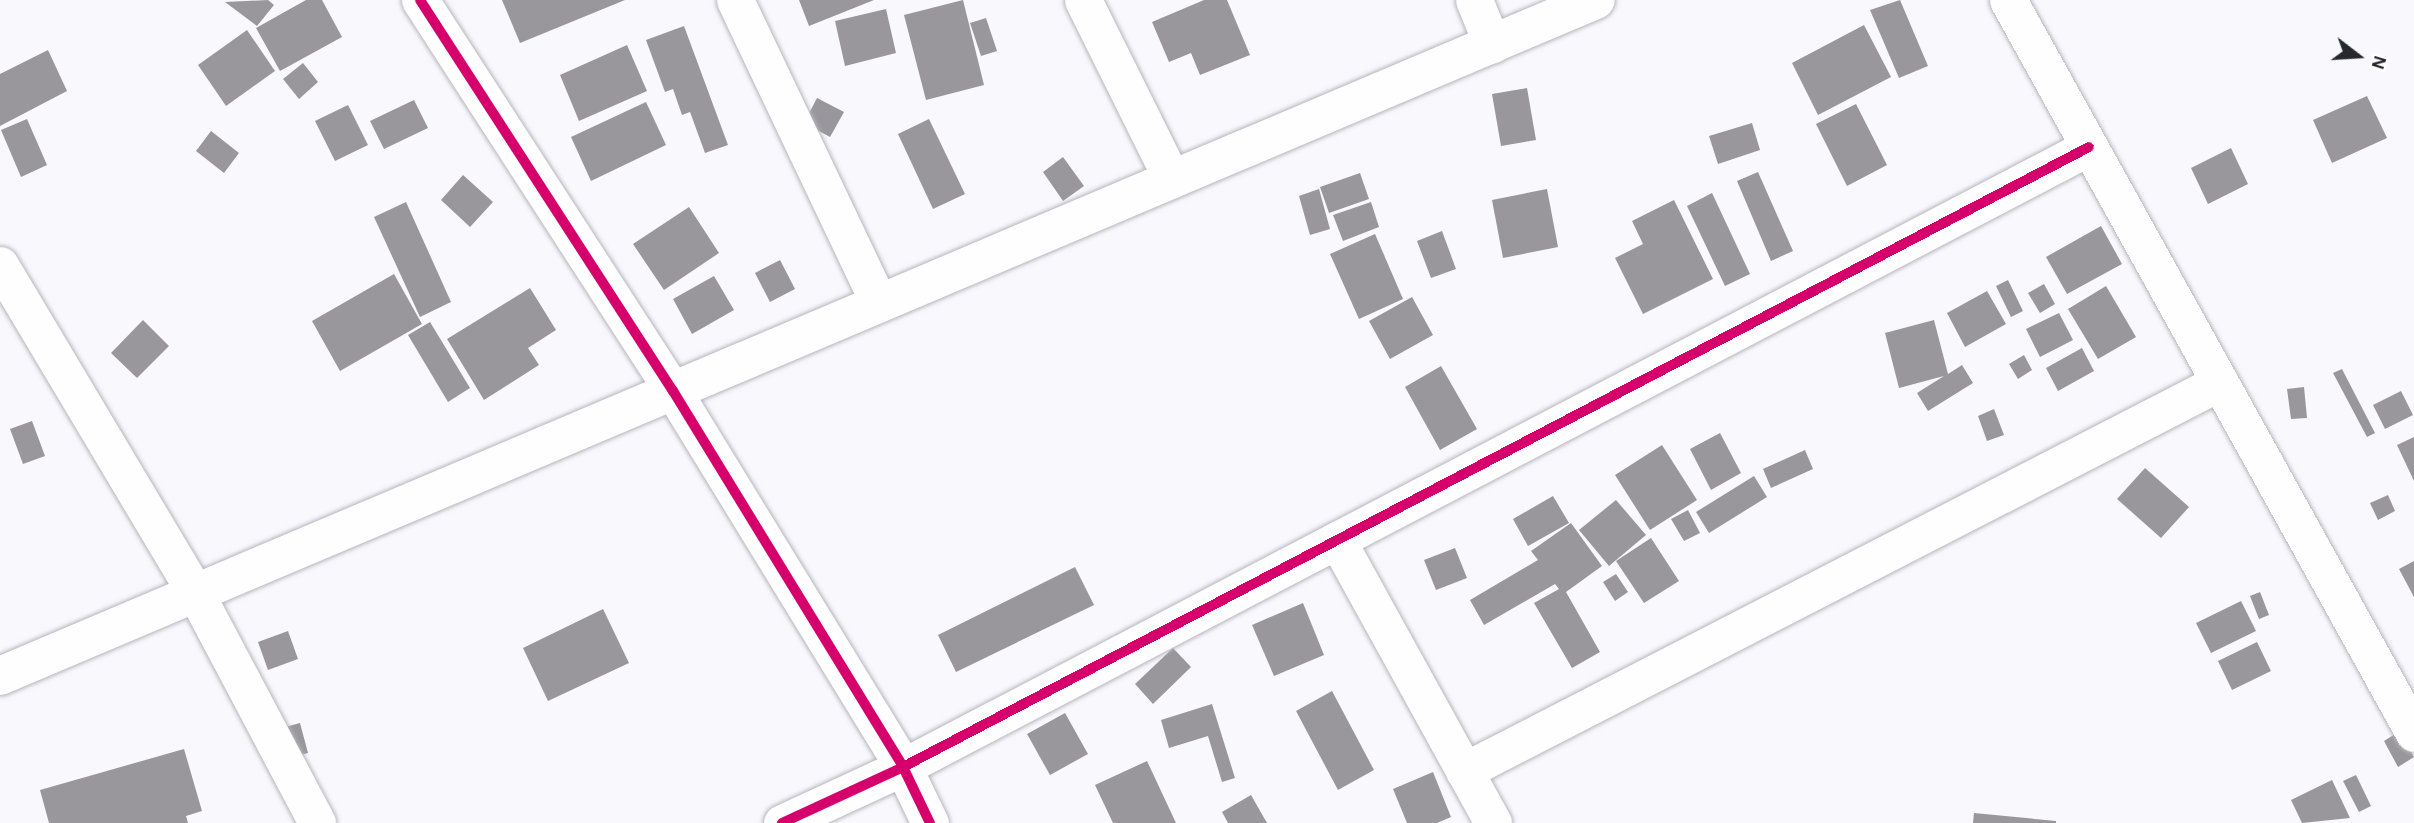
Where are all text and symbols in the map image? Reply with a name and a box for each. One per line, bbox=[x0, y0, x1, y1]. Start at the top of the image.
north arrow bbox=[2323, 21, 2393, 91]
text: N bbox=[2368, 53, 2390, 71]

